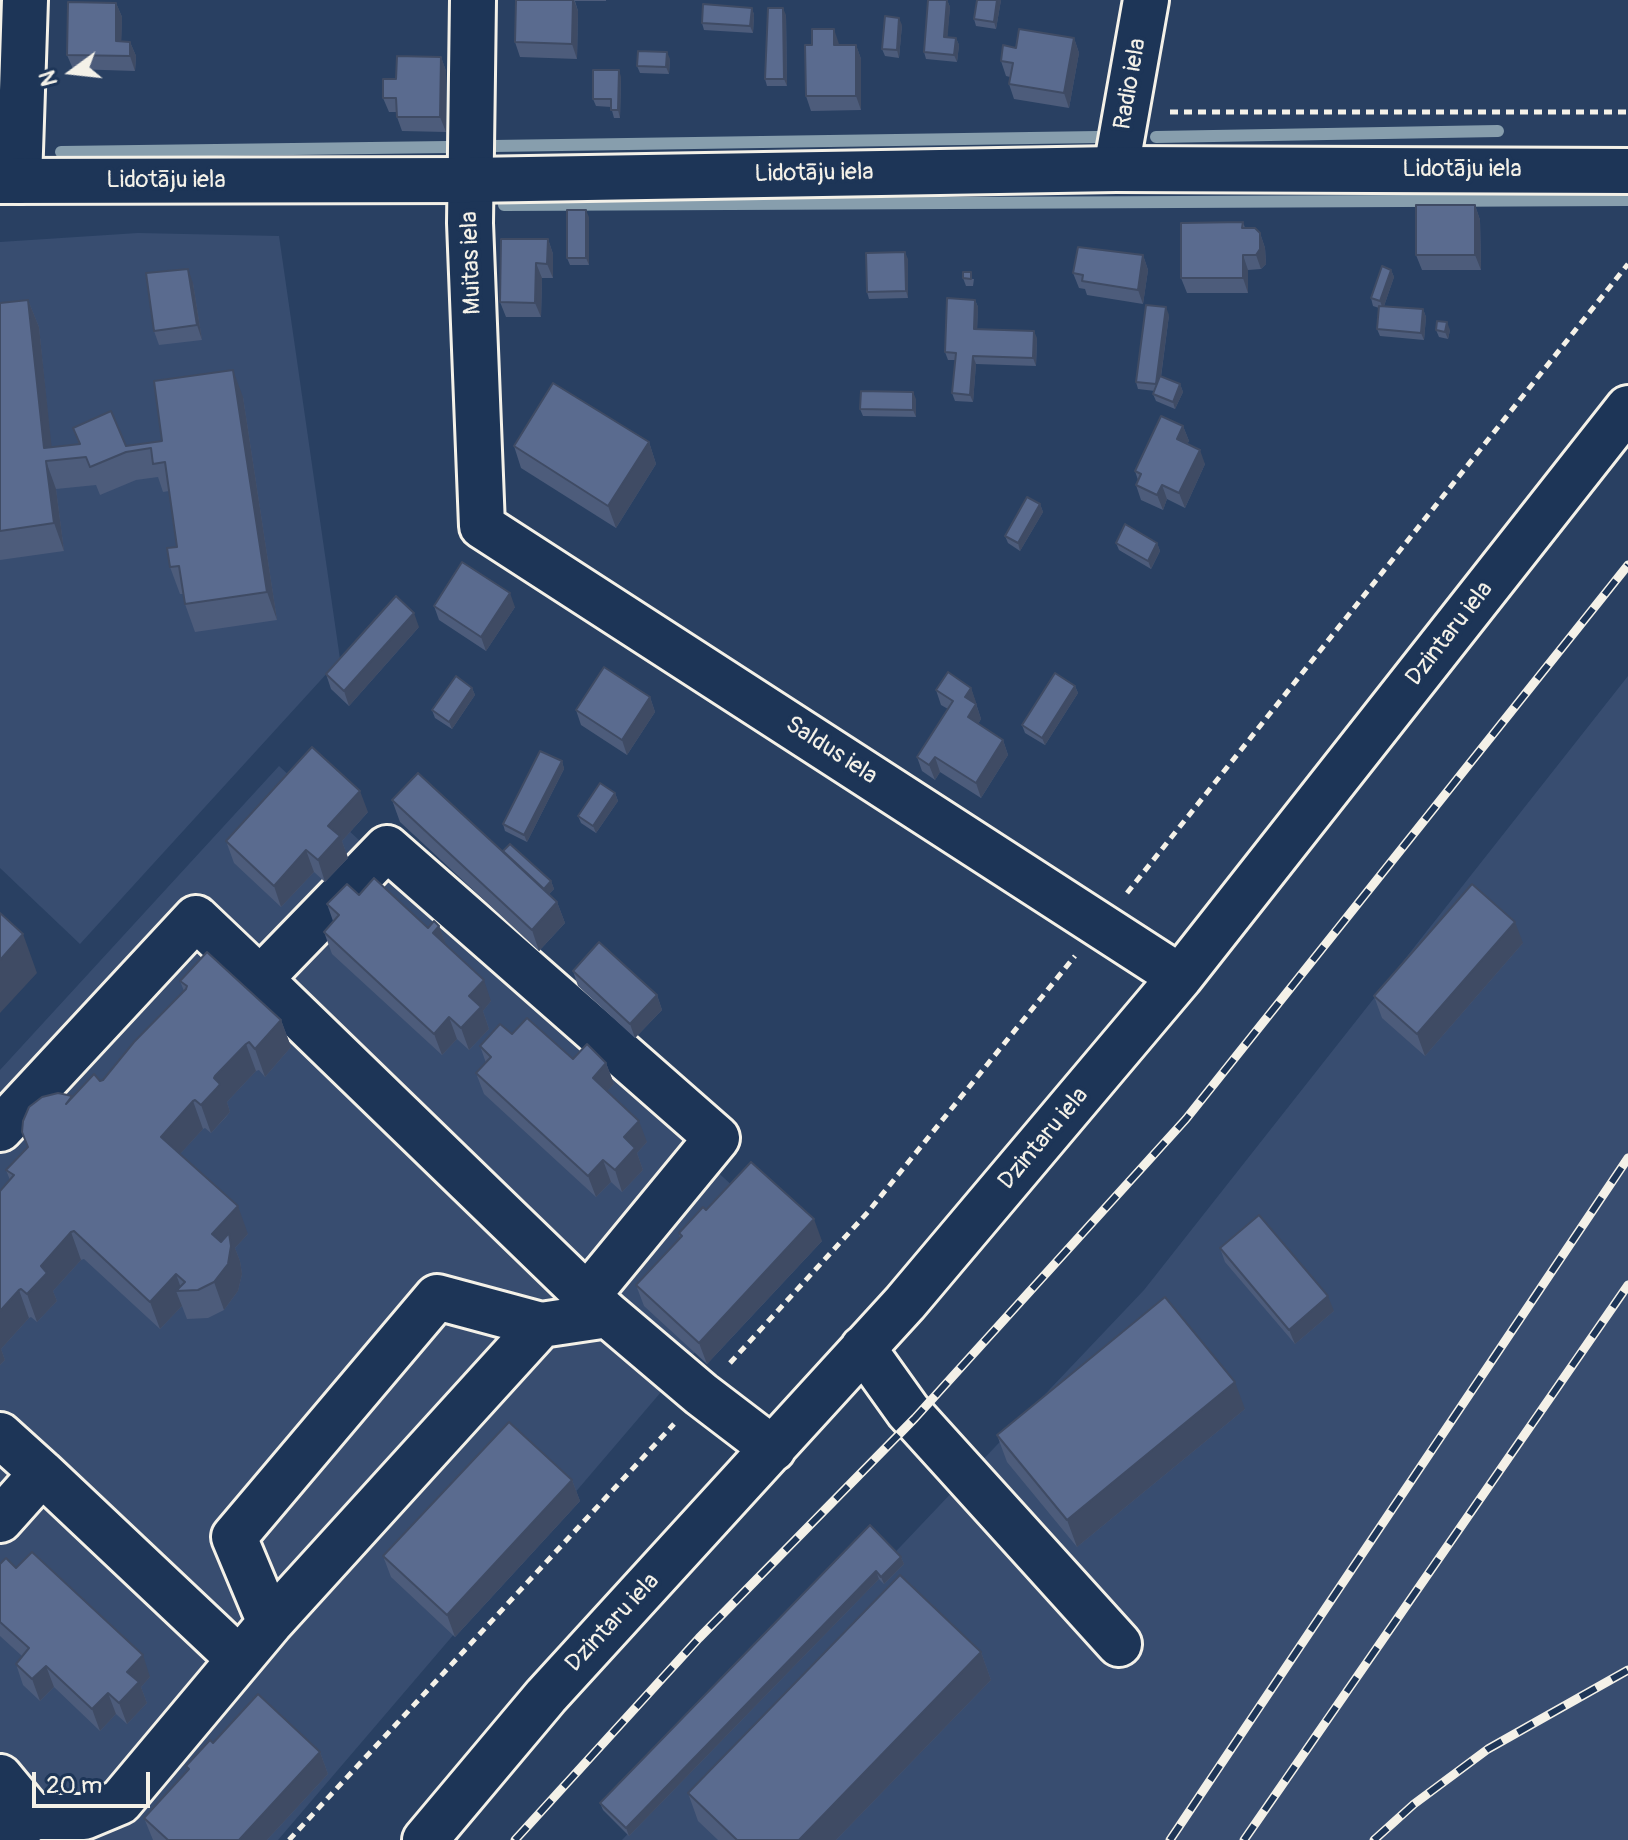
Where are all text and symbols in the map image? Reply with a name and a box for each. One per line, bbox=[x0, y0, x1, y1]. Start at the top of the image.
north arrow bbox=[32, 32, 112, 112]
street label: Radio iela bbox=[1109, 36, 1153, 132]
text: N bbox=[33, 67, 64, 89]
street label: Lidotāju iela bbox=[1402, 156, 1522, 184]
street label: Lidotāju iela bbox=[754, 159, 874, 189]
street label: Lidotāju iela bbox=[106, 167, 226, 195]
street label: Muitas iela bbox=[456, 211, 488, 315]
street label: Dzintaru iela bbox=[1400, 576, 1500, 692]
street label: Saldus iela bbox=[780, 711, 882, 791]
street label: Dzintaru iela bbox=[993, 1082, 1095, 1196]
street label: Dzintaru iela bbox=[560, 1568, 666, 1678]
scale bar bbox=[36, 1756, 154, 1806]
text: 20 m bbox=[46, 1771, 102, 1800]

